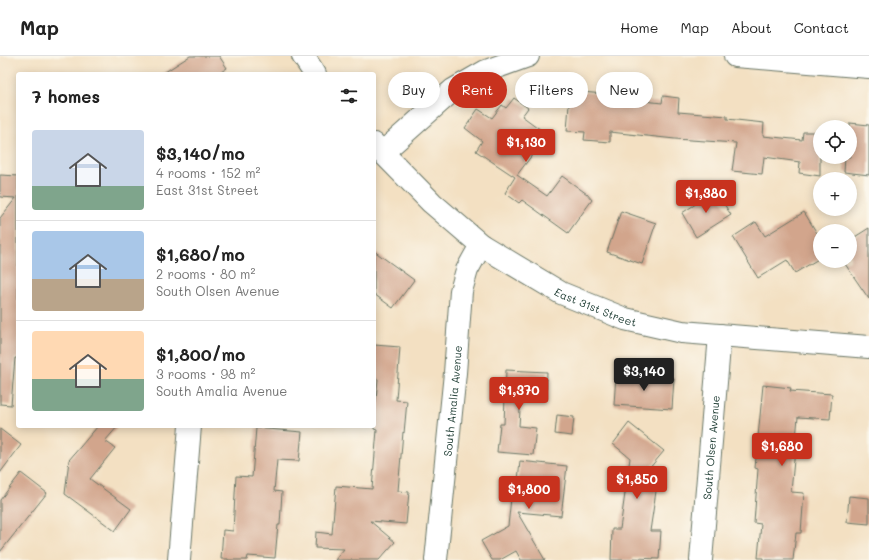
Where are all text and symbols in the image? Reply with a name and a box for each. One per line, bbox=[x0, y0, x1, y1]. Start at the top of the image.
text: Map bbox=[20, 15, 59, 40]
text: Home bbox=[620, 18, 658, 37]
text: Map bbox=[680, 18, 709, 37]
text: About bbox=[731, 18, 772, 37]
text: Contact bbox=[794, 18, 849, 37]
chip: Buy bbox=[388, 72, 440, 108]
chip: Rent bbox=[448, 72, 507, 108]
chip: Filters bbox=[515, 72, 588, 108]
chip: New bbox=[596, 72, 653, 108]
text: 7 homes bbox=[32, 85, 100, 107]
icon: filters bbox=[338, 85, 360, 107]
map controls bbox=[813, 120, 857, 268]
button: locate bbox=[813, 120, 857, 164]
pin: $1,130 bbox=[493, 129, 559, 163]
text: $1,130 bbox=[506, 133, 546, 150]
text: $3,140/mo bbox=[156, 142, 245, 164]
icon: home bbox=[64, 146, 112, 194]
text: 4 rooms · 152 m² bbox=[156, 164, 260, 181]
button: + bbox=[813, 172, 857, 216]
pin: $1,380 bbox=[673, 180, 739, 214]
text: East 31st Street bbox=[156, 181, 259, 198]
text: $1,380 bbox=[685, 184, 727, 201]
button: − bbox=[813, 224, 857, 268]
text: $1,680/mo bbox=[156, 243, 245, 265]
icon: home bbox=[64, 247, 112, 295]
text: 2 rooms · 80 m² bbox=[156, 265, 255, 282]
text: South Olsen Avenue bbox=[156, 282, 280, 299]
street label: East 31st Street bbox=[552, 283, 638, 329]
text: $1,800/mo bbox=[156, 343, 245, 365]
street label: South Amalia Avenue bbox=[439, 345, 465, 457]
icon: home bbox=[64, 347, 112, 395]
pin: $3,140 bbox=[611, 358, 677, 392]
text: $3,140 bbox=[623, 362, 665, 379]
text: 3 rooms · 98 m² bbox=[156, 365, 255, 382]
pin: $1,370 bbox=[486, 377, 552, 411]
text: $1,370 bbox=[498, 381, 540, 398]
text: South Amalia Avenue bbox=[156, 382, 287, 399]
street label: South Olsen Avenue bbox=[699, 394, 722, 500]
pin: $1,680 bbox=[749, 433, 815, 467]
text: $1,680 bbox=[761, 437, 803, 454]
pin: $1,850 bbox=[604, 466, 670, 500]
text: $1,850 bbox=[616, 470, 658, 487]
pin: $1,800 bbox=[496, 476, 562, 510]
text: $1,800 bbox=[508, 480, 550, 497]

